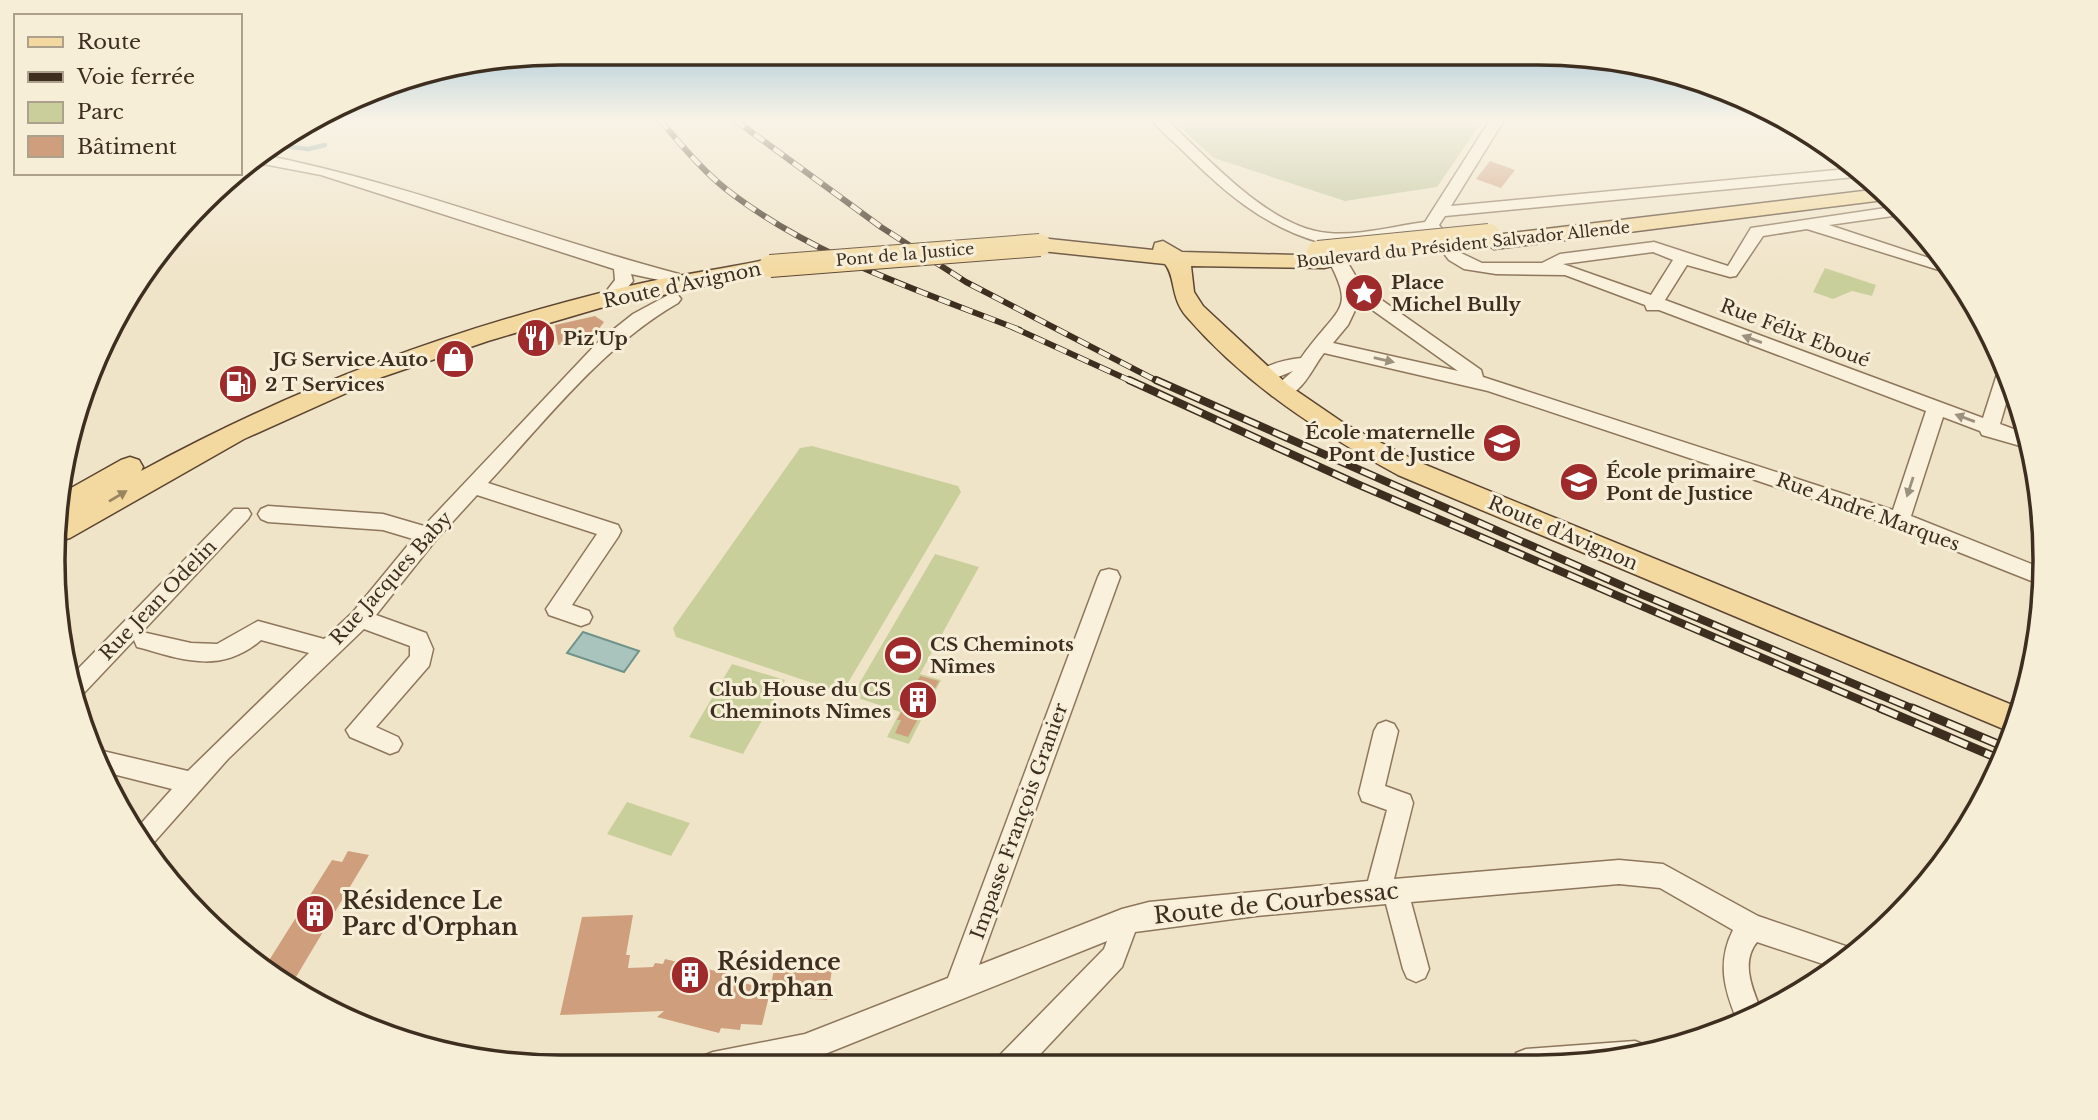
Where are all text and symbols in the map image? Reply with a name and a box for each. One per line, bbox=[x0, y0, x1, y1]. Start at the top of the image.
legend bbox=[14, 14, 242, 175]
text: Route bbox=[77, 29, 141, 55]
text: Voie ferrée bbox=[76, 64, 195, 90]
text: Parc bbox=[77, 99, 124, 125]
text: Bâtiment bbox=[77, 134, 177, 160]
street label: Boulevard du Président Salvador Allende bbox=[1295, 217, 1631, 271]
street label: Pont de la Justice bbox=[835, 238, 975, 270]
street label: Route d'Avignon bbox=[601, 257, 763, 313]
place label: Place Michel Bully bbox=[1391, 271, 1522, 316]
place icon: Place Michel Bully bbox=[1343, 272, 1385, 314]
street label: Rue Félix Eboué bbox=[1717, 294, 1873, 372]
restaurant icon: Piz'Up bbox=[515, 317, 557, 359]
place label: Piz'Up bbox=[563, 327, 628, 350]
one-way arrow bbox=[1741, 333, 1762, 344]
shop icon: JG Service Auto bbox=[434, 338, 476, 380]
place label: JG Service Auto bbox=[269, 348, 428, 371]
one-way arrow bbox=[1373, 355, 1395, 366]
fuel station icon: 2 T Services bbox=[217, 363, 259, 405]
place label: 2 T Services bbox=[265, 373, 385, 396]
one-way arrow bbox=[1955, 413, 1976, 424]
place label: École maternelle Pont de Justice bbox=[1305, 421, 1475, 466]
school or university icon: École maternelle Pont de Justice bbox=[1481, 422, 1523, 464]
place label: École primaire Pont de Justice bbox=[1606, 460, 1756, 505]
school or university icon: École primaire Pont de Justice bbox=[1558, 461, 1600, 503]
street label: Rue André Marques bbox=[1773, 468, 1963, 556]
one-way arrow bbox=[1904, 477, 1915, 498]
one-way arrow bbox=[109, 489, 128, 502]
street label: Route d'Avignon bbox=[1485, 491, 1641, 575]
street label: Rue Jacques Baby bbox=[325, 507, 457, 649]
street label: Rue Jean Odelin bbox=[95, 535, 221, 665]
place label: CS Cheminots Nîmes bbox=[930, 633, 1074, 678]
sports icon: CS Cheminots Nîmes bbox=[882, 634, 924, 676]
place label: Club House du CS Cheminots Nîmes bbox=[709, 678, 891, 723]
building icon: Club House du CS Cheminots Nîmes bbox=[897, 679, 939, 721]
street label: Impasse François Granier bbox=[966, 700, 1072, 942]
street label: Route de Courbessac bbox=[1152, 876, 1400, 930]
place label: Résidence Le Parc d'Orphan bbox=[342, 887, 518, 941]
building icon: Résidence Le Parc d'Orphan bbox=[294, 893, 336, 935]
place label: Résidence d'Orphan bbox=[717, 948, 841, 1002]
building icon: Résidence d'Orphan bbox=[669, 954, 711, 996]

